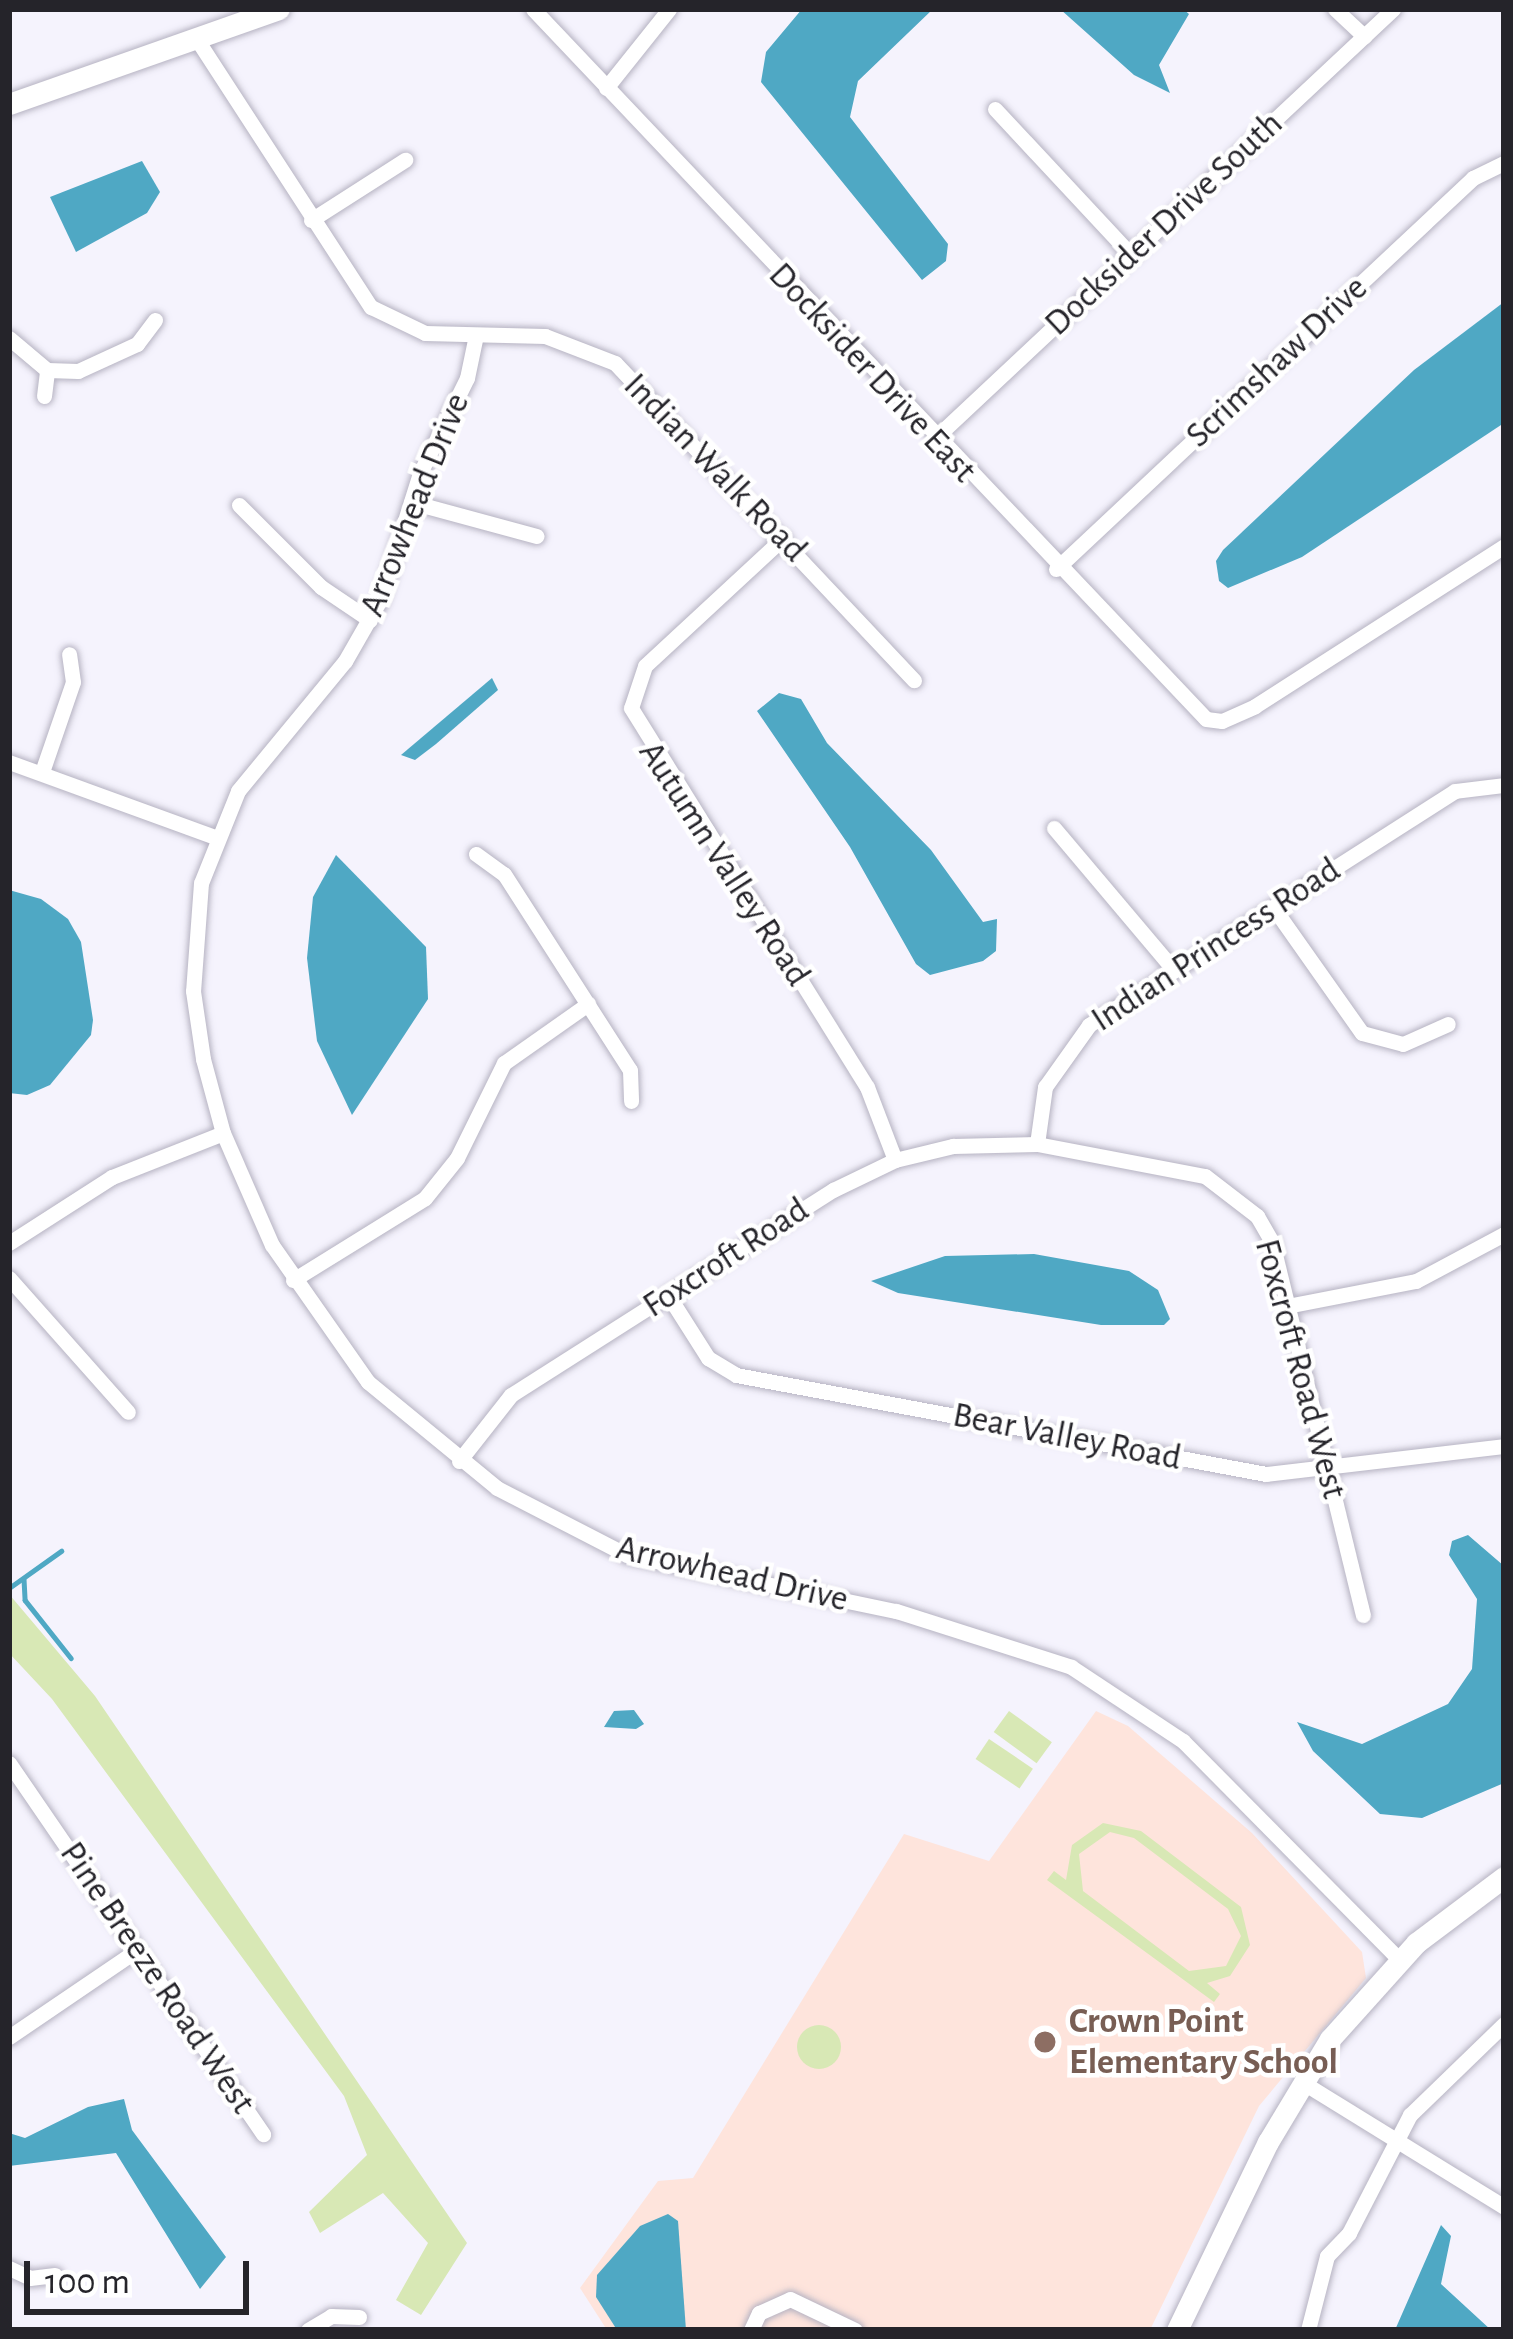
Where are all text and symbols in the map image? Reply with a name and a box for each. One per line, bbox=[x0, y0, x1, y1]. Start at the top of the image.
street label: Docksider Drive South bbox=[1036, 103, 1292, 345]
street label: Docksider Drive East bbox=[759, 254, 985, 492]
street label: Scrimshaw Drive bbox=[1177, 267, 1377, 457]
street label: Indian Walk Road bbox=[614, 365, 816, 571]
street label: Arrowhead Drive bbox=[351, 387, 479, 623]
street label: Autumn Valley Road bbox=[629, 733, 819, 995]
street label: Indian Princess Road bbox=[1084, 849, 1348, 1041]
street label: Foxcroft Road bbox=[635, 1188, 817, 1328]
street label: Foxcroft Road West bbox=[1245, 1235, 1355, 1503]
street label: Bear Valley Road bbox=[949, 1394, 1185, 1480]
street label: Arrowhead Drive bbox=[612, 1526, 852, 1622]
street label: Pine Breeze Road West bbox=[50, 1834, 264, 2122]
place label: Crown Point Elementary School bbox=[1069, 1999, 1338, 2084]
marker: Crown Point Elementary School bbox=[1032, 2029, 1058, 2055]
scale bar bbox=[30, 2237, 255, 2311]
text: 100 m bbox=[45, 2264, 130, 2300]

